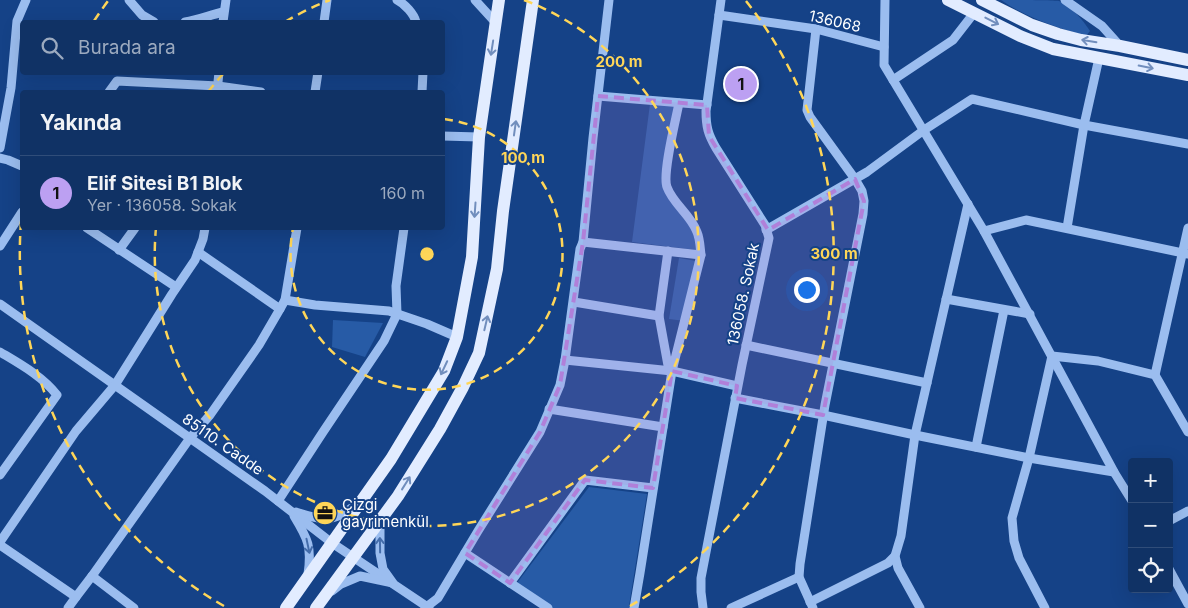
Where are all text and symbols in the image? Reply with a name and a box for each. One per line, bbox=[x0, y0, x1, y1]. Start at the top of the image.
street label: 136068 bbox=[807, 6, 863, 36]
one-way arrow bbox=[984, 16, 999, 26]
search box bbox=[20, 20, 445, 75]
icon: search bbox=[38, 34, 66, 62]
one-way arrow bbox=[1081, 35, 1097, 45]
text: Burada ara bbox=[78, 36, 176, 59]
one-way arrow bbox=[486, 40, 496, 56]
text: 200 m bbox=[596, 52, 642, 71]
one-way arrow bbox=[1138, 62, 1154, 72]
pin: 1 bbox=[725, 65, 757, 103]
text: Yakında bbox=[40, 110, 122, 135]
one-way arrow bbox=[510, 120, 520, 136]
text: 100 m bbox=[501, 148, 545, 167]
text: Elif Sitesi B1 Blok bbox=[87, 172, 243, 195]
text: 1 bbox=[53, 183, 59, 203]
text: 160 m bbox=[380, 183, 425, 203]
text: Yer · 136058. Sokak bbox=[87, 195, 237, 215]
one-way arrow bbox=[470, 201, 479, 217]
street label: 136058. Sokak bbox=[723, 240, 763, 347]
text: 300 m bbox=[810, 244, 858, 263]
centre of rings bbox=[418, 245, 436, 263]
your location bbox=[794, 277, 820, 303]
one-way arrow bbox=[482, 316, 491, 332]
one-way arrow bbox=[439, 360, 448, 375]
street label: 85110. Cadde bbox=[179, 409, 267, 479]
map controls bbox=[1128, 458, 1173, 593]
button: + bbox=[1128, 458, 1173, 503]
one-way arrow bbox=[401, 477, 411, 491]
place label: Çizgi gayrimenkül bbox=[342, 495, 429, 531]
office icon: Çizgi gayrimenkül bbox=[312, 500, 338, 526]
button: − bbox=[1128, 503, 1173, 548]
one-way arrow bbox=[304, 537, 314, 553]
one-way arrow bbox=[375, 537, 385, 554]
button: locate bbox=[1128, 548, 1173, 593]

